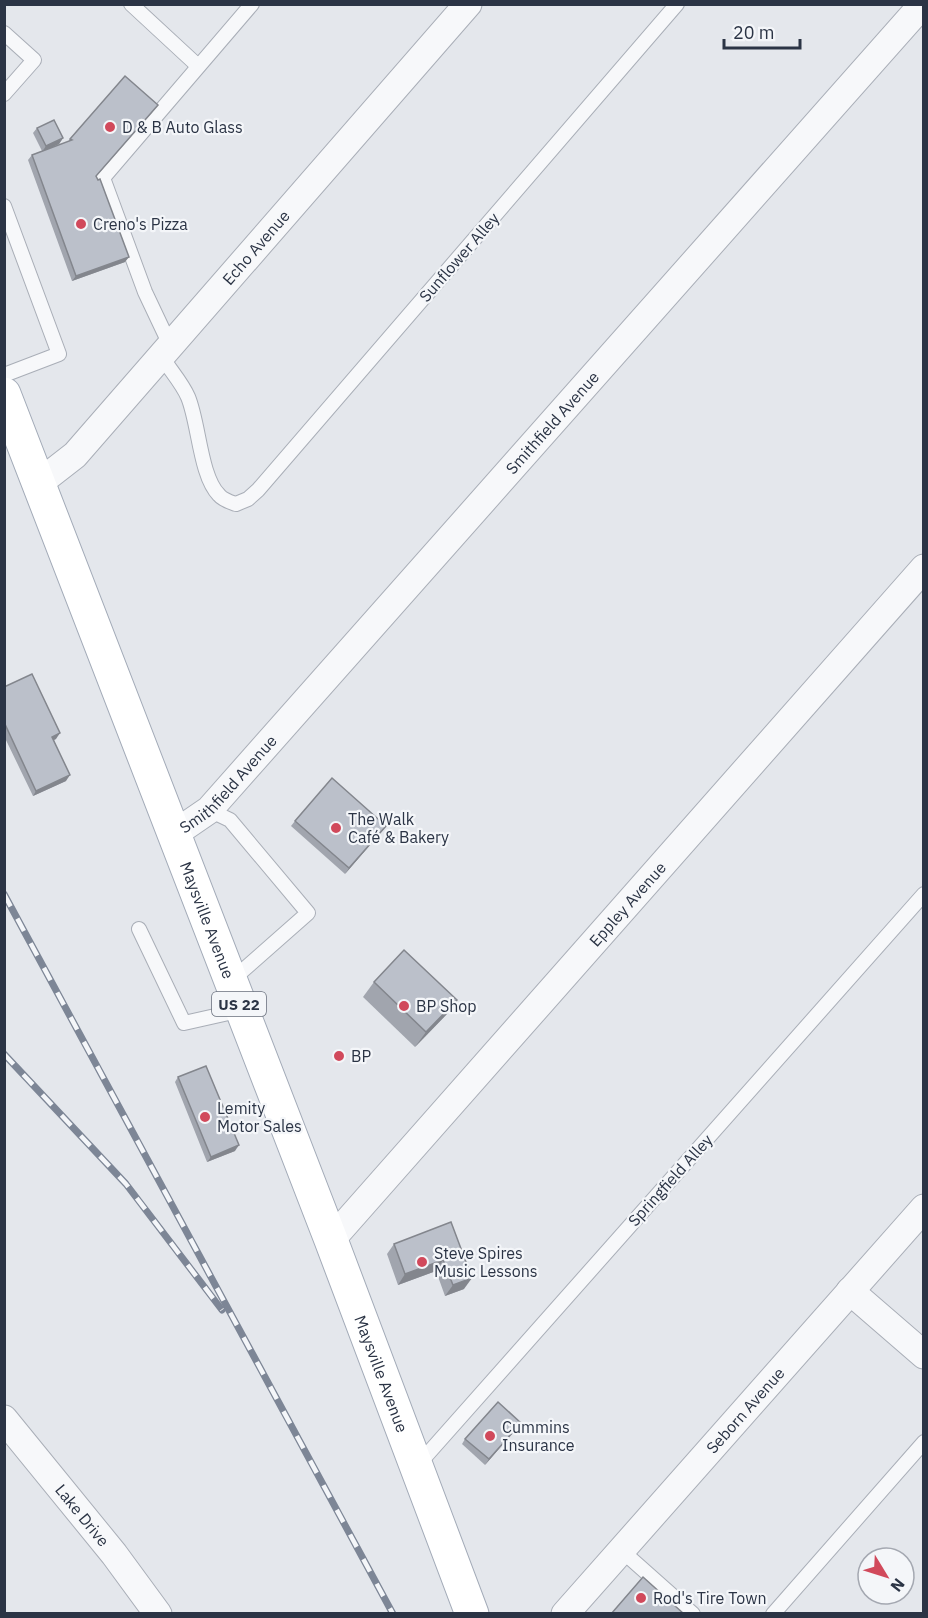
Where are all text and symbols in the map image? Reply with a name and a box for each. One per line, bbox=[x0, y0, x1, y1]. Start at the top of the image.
scale bar bbox=[724, 12, 800, 50]
text: 20 m bbox=[733, 21, 775, 44]
place label: D & B Auto Glass bbox=[122, 117, 243, 137]
marker: D & B Auto Glass bbox=[103, 120, 117, 134]
street label: Echo Avenue bbox=[218, 206, 294, 289]
street label: Sunflower Alley bbox=[415, 208, 503, 306]
place label: Creno's Pizza bbox=[93, 214, 188, 234]
marker: Creno's Pizza bbox=[74, 217, 88, 231]
street label: Smithfield Avenue bbox=[501, 367, 603, 478]
street label: Smithfield Avenue bbox=[175, 731, 281, 837]
place label: The Walk Café & Bakery bbox=[348, 809, 449, 847]
marker: The Walk Café & Bakery bbox=[329, 821, 343, 835]
street label: Eppley Avenue bbox=[585, 858, 670, 951]
street label: Maysville Avenue bbox=[176, 859, 239, 981]
road number: US 22 bbox=[212, 992, 266, 1016]
place label: BP Shop bbox=[416, 996, 477, 1016]
marker: BP Shop bbox=[397, 999, 411, 1013]
place label: BP bbox=[351, 1046, 371, 1066]
marker: BP bbox=[332, 1049, 346, 1063]
place label: Lemity Motor Sales bbox=[217, 1098, 302, 1136]
marker: Lemity Motor Sales bbox=[198, 1110, 212, 1124]
street label: Springfield Alley bbox=[623, 1130, 717, 1230]
place label: Steve Spires Music Lessons bbox=[434, 1243, 538, 1281]
marker: Steve Spires Music Lessons bbox=[415, 1255, 429, 1269]
street label: Maysville Avenue bbox=[350, 1312, 413, 1435]
street label: Seborn Avenue bbox=[702, 1363, 789, 1458]
place label: Cummins Insurance bbox=[502, 1417, 575, 1455]
marker: Cummins Insurance bbox=[483, 1429, 497, 1443]
street label: Lake Drive bbox=[51, 1480, 114, 1550]
north arrow bbox=[856, 1546, 916, 1606]
text: N bbox=[886, 1575, 909, 1596]
place label: Rod's Tire Town bbox=[653, 1588, 767, 1608]
marker: Rod's Tire Town bbox=[634, 1591, 648, 1605]

